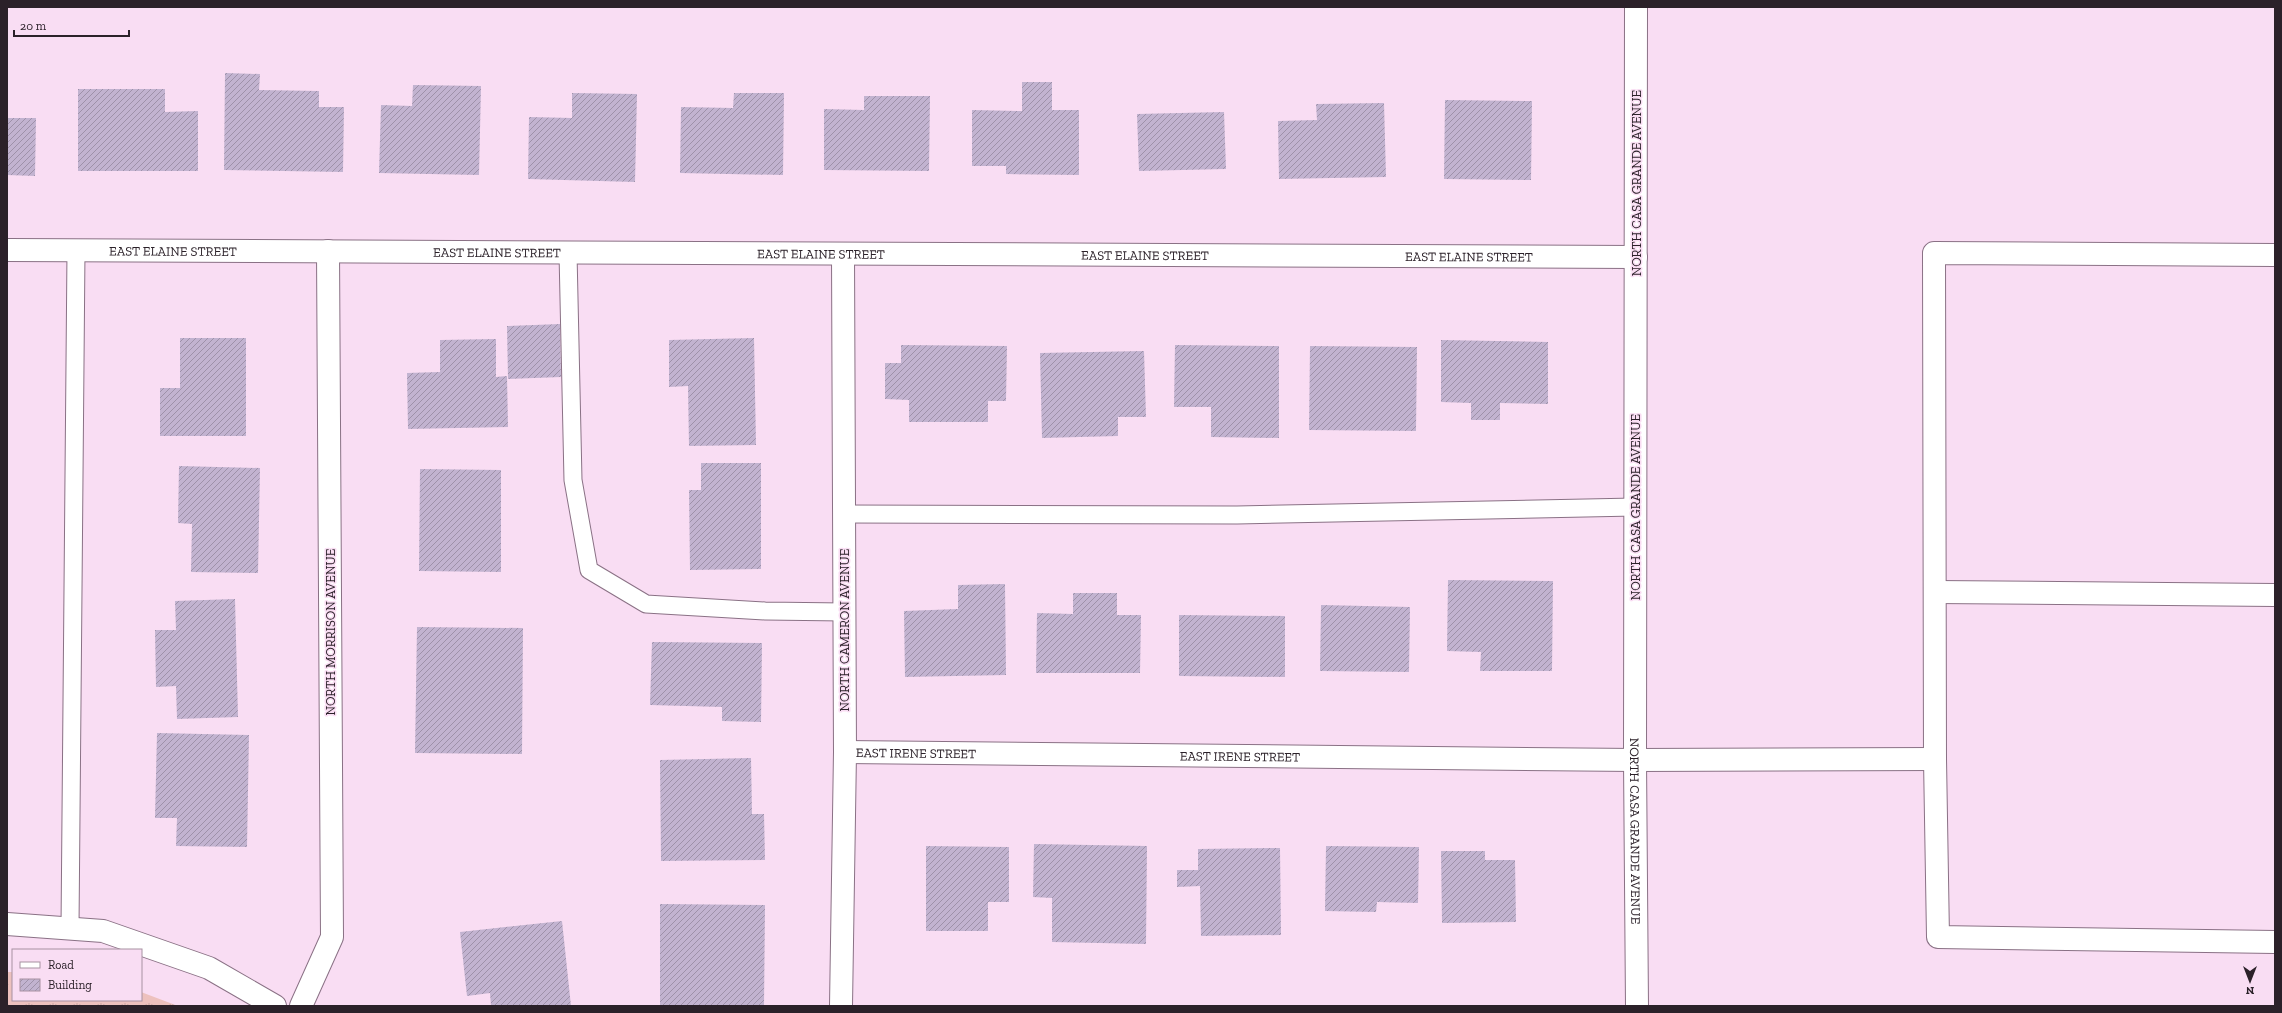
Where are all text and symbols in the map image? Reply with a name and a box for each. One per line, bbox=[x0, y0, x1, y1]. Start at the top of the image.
scale bar bbox=[14, 12, 129, 38]
text: 20 m bbox=[20, 19, 47, 33]
street label: NORTH CASA GRANDE AVENUE bbox=[1629, 89, 1644, 276]
street label: EAST ELAINE STREET bbox=[109, 243, 237, 259]
street label: EAST ELAINE STREET bbox=[433, 245, 561, 260]
street label: EAST ELAINE STREET bbox=[757, 246, 885, 262]
street label: EAST ELAINE STREET bbox=[1081, 248, 1209, 263]
street label: EAST ELAINE STREET bbox=[1405, 249, 1533, 265]
street label: NORTH CASA GRANDE AVENUE bbox=[1628, 413, 1643, 600]
street label: NORTH MORRISON AVENUE bbox=[323, 548, 338, 715]
street label: NORTH CAMERON AVENUE bbox=[837, 548, 852, 712]
street label: NORTH CASA GRANDE AVENUE bbox=[1627, 738, 1643, 925]
street label: EAST IRENE STREET bbox=[856, 745, 976, 761]
street label: EAST IRENE STREET bbox=[1180, 748, 1300, 765]
legend bbox=[12, 949, 142, 1001]
text: Road bbox=[48, 958, 74, 972]
north arrow bbox=[2230, 961, 2270, 1001]
text: Building bbox=[48, 978, 92, 992]
text: N bbox=[2245, 984, 2254, 997]

